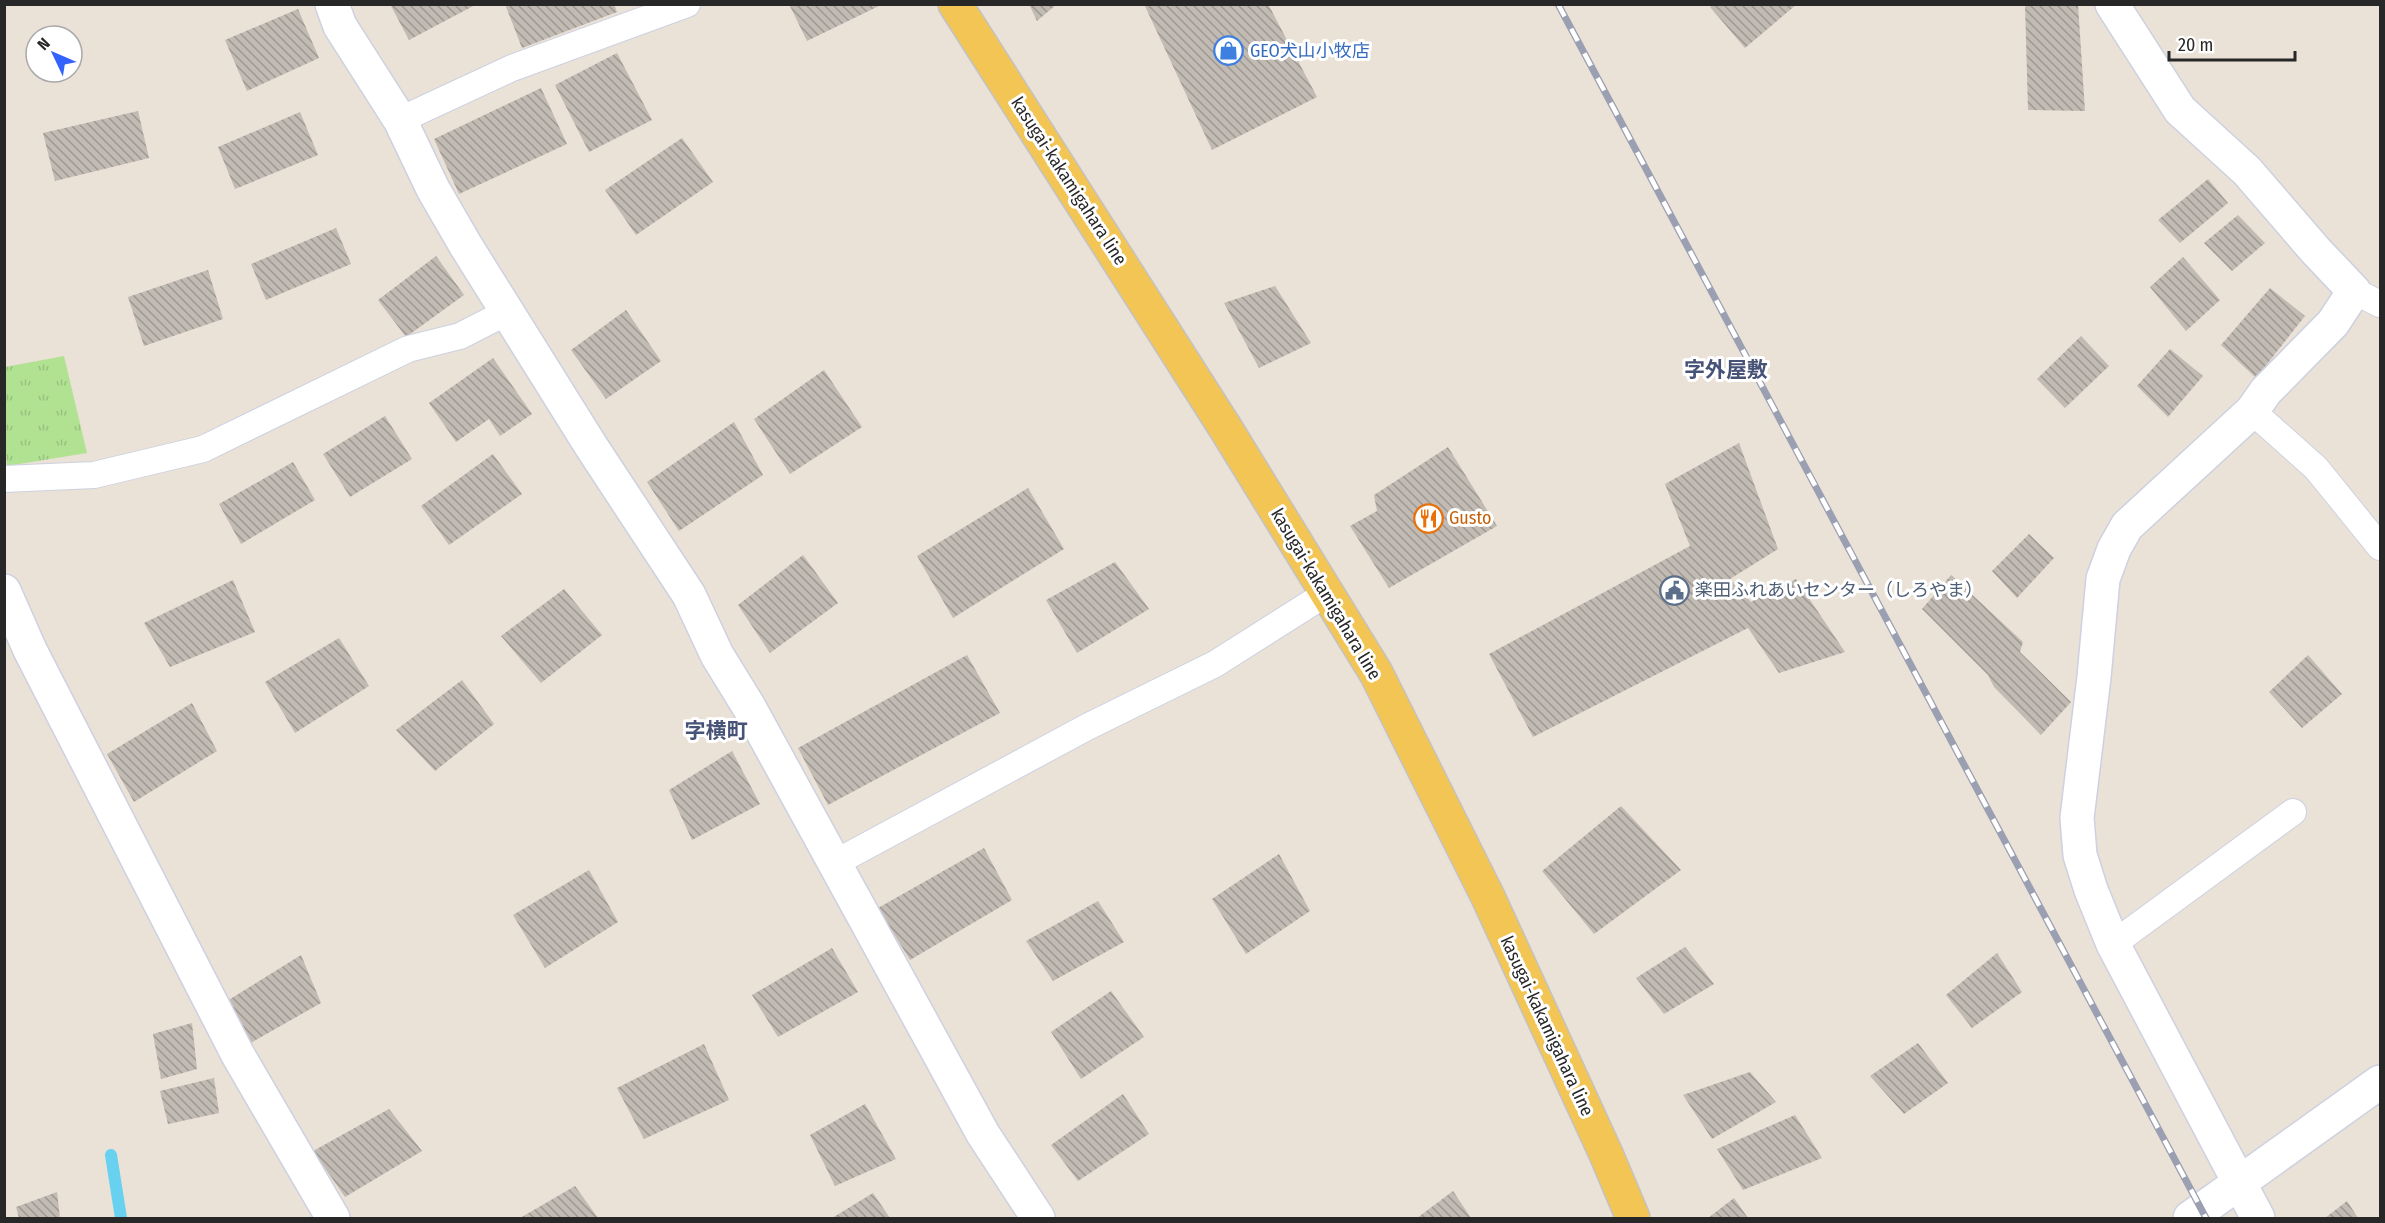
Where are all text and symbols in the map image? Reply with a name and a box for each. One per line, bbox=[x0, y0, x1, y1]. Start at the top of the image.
north arrow bbox=[24, 24, 84, 84]
scale bar bbox=[2169, 24, 2295, 62]
text: N bbox=[33, 34, 54, 54]
text: 20 m bbox=[2178, 34, 2213, 56]
shop icon: GEO犬山小牧店 bbox=[1213, 35, 1245, 67]
place label: GEO犬山小牧店 bbox=[1250, 40, 1370, 62]
street label: kasugai-kakamigahara line bbox=[1006, 93, 1132, 269]
district label: 字外屋敷 bbox=[1684, 357, 1768, 383]
restaurant icon: Gusto bbox=[1412, 502, 1444, 534]
street label: kasugai-kakamigahara line bbox=[1266, 504, 1386, 684]
place label: Gusto bbox=[1449, 507, 1492, 529]
public building icon: 楽田ふれあいセンター（しろやま） bbox=[1658, 574, 1690, 606]
place label: 楽田ふれあいセンター（しろやま） bbox=[1695, 579, 1983, 601]
district label: 字横町 bbox=[685, 718, 748, 744]
street label: kasugai-kakamigahara line bbox=[1496, 933, 1598, 1120]

